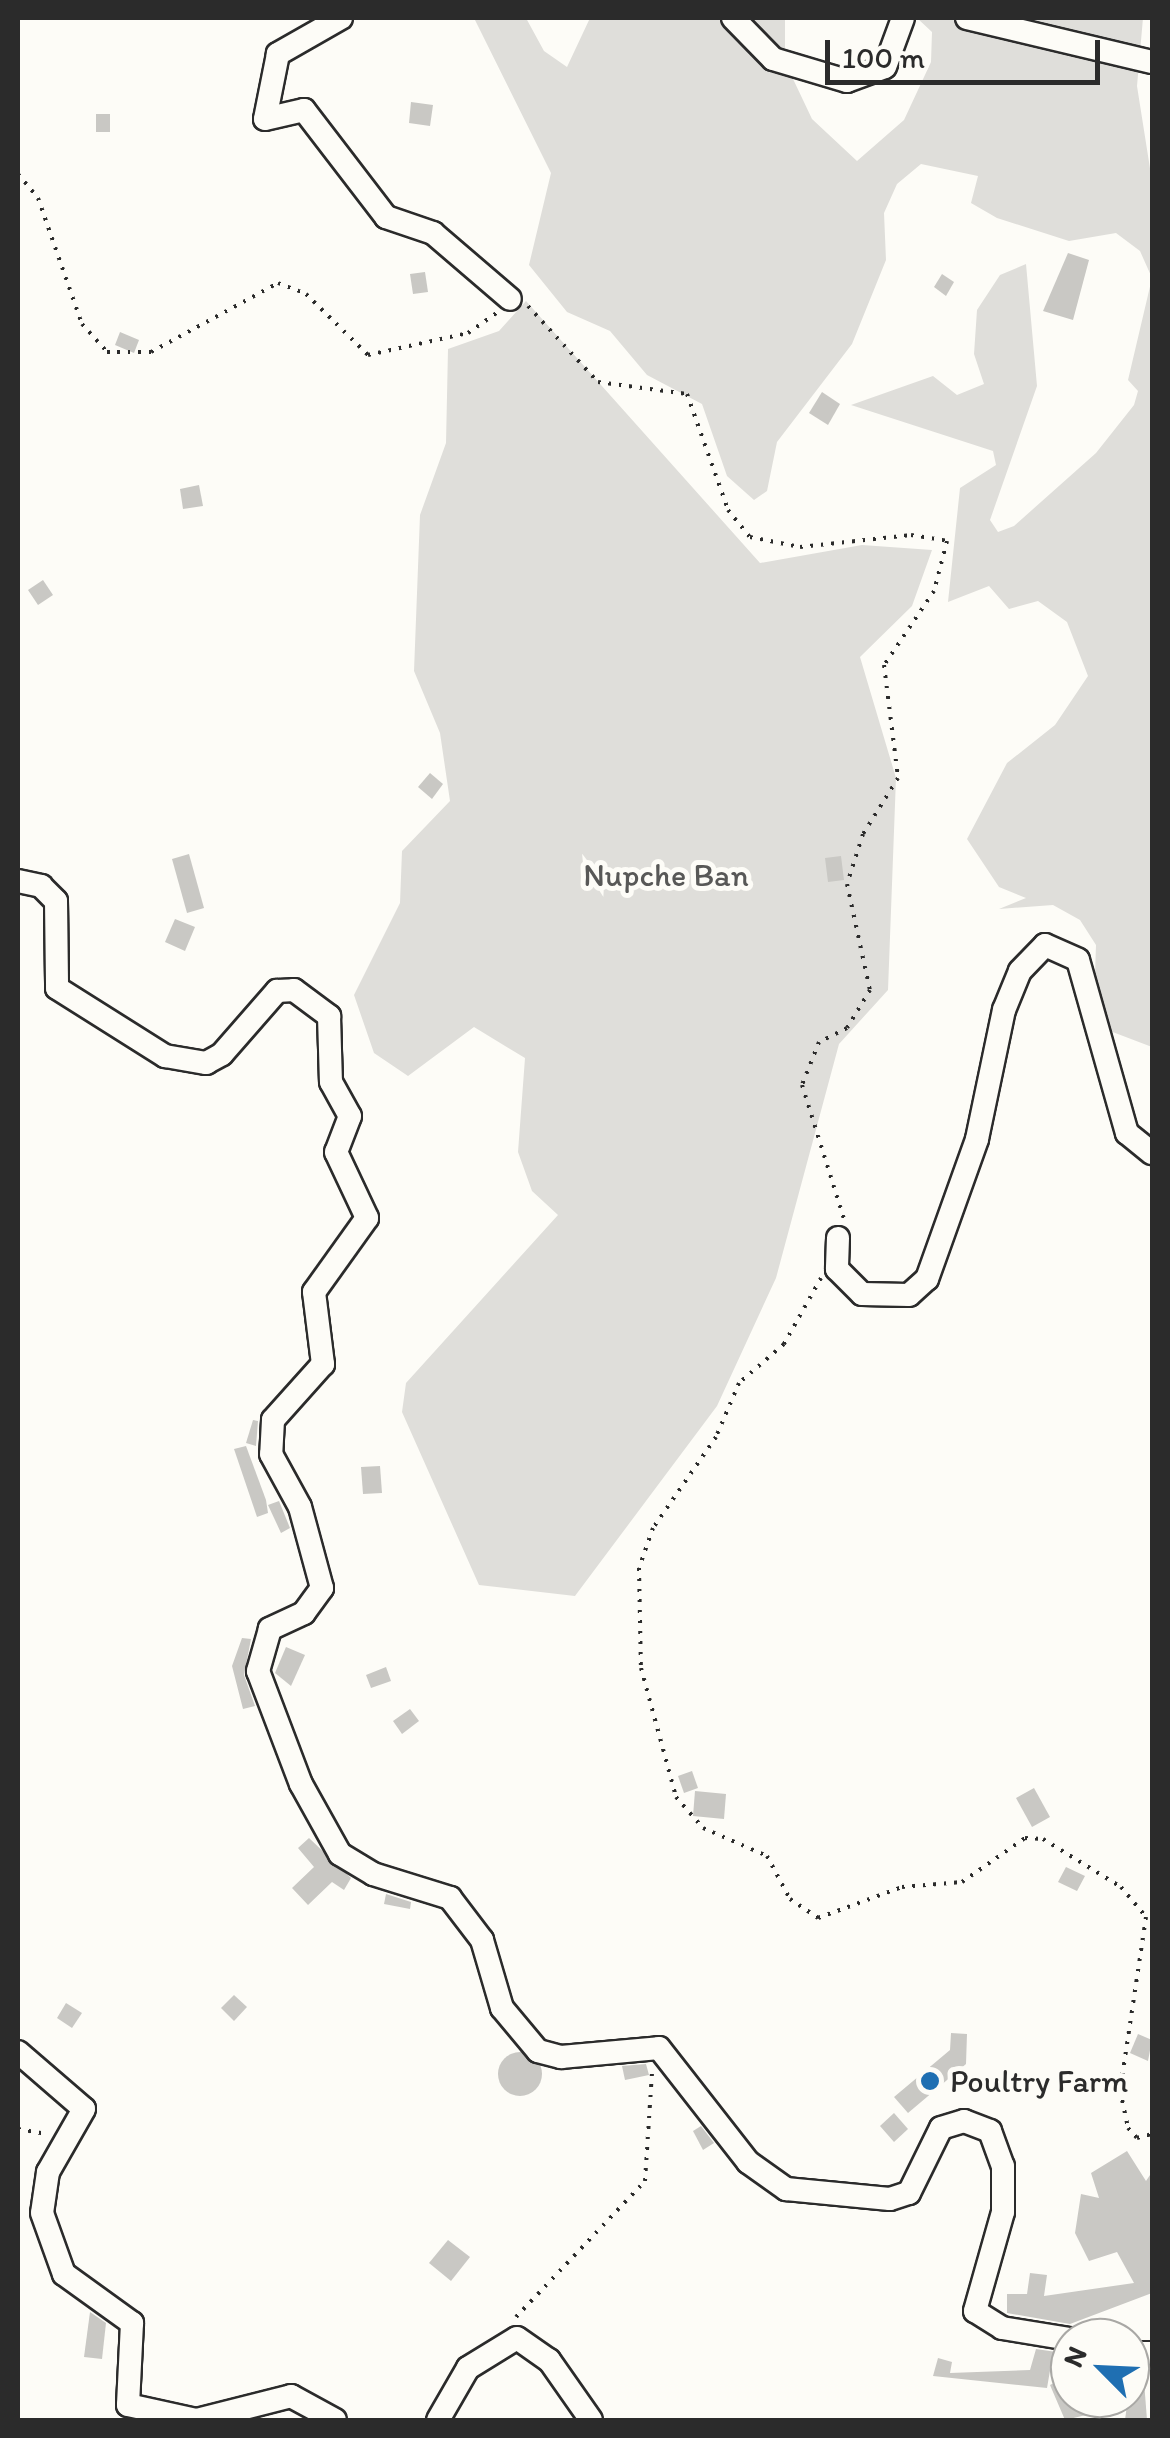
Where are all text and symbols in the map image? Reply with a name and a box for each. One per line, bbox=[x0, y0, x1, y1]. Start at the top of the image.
scale bar bbox=[830, 20, 1105, 82]
text: 100 m bbox=[842, 39, 925, 76]
park label: Nupche Ban bbox=[583, 856, 749, 894]
place label: Poultry Farm bbox=[950, 2062, 1128, 2100]
marker: Poultry Farm bbox=[919, 2070, 941, 2092]
north arrow bbox=[1050, 2318, 1150, 2418]
text: N bbox=[1055, 2341, 1094, 2372]

